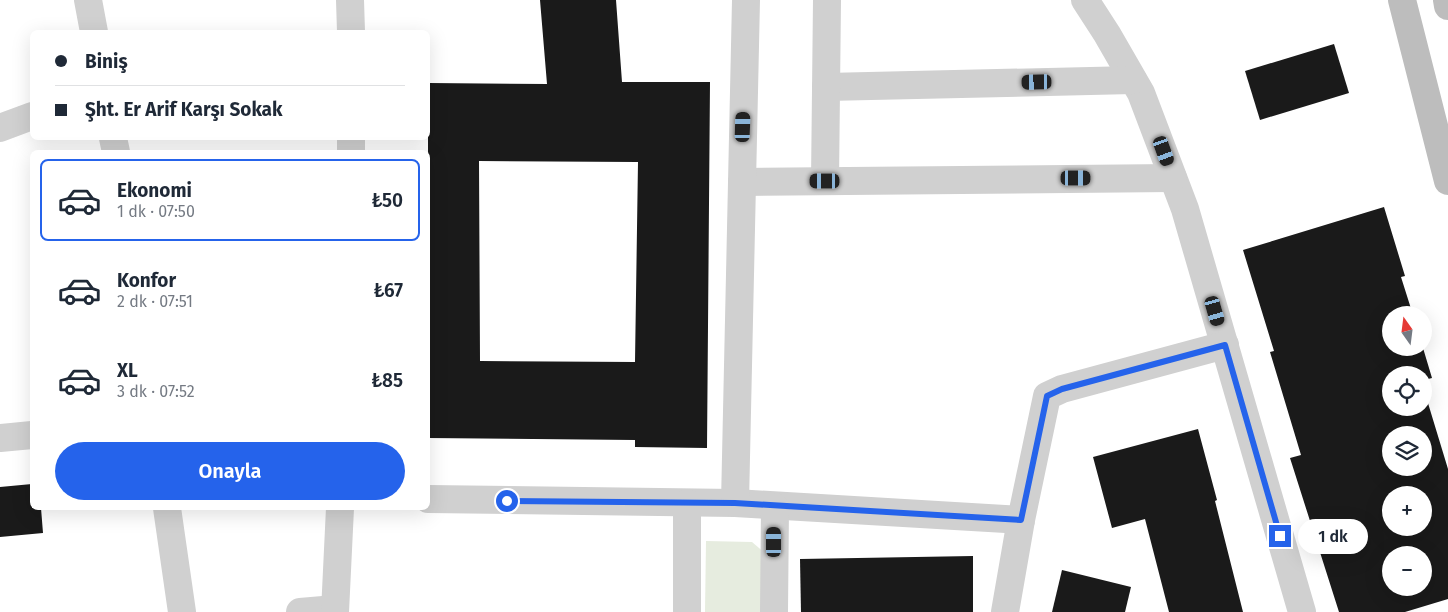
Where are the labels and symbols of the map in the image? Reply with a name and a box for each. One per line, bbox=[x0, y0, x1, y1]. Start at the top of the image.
car bbox=[1021, 74, 1052, 90]
car bbox=[734, 112, 751, 142]
car bbox=[1151, 134, 1176, 168]
car bbox=[1061, 171, 1091, 186]
car bbox=[810, 174, 840, 189]
car bbox=[1203, 295, 1226, 327]
north arrow bbox=[1382, 306, 1432, 356]
route start bbox=[496, 490, 518, 512]
callout: 1 dk bbox=[1298, 518, 1368, 554]
route end bbox=[1269, 525, 1291, 547]
car bbox=[766, 527, 781, 557]

